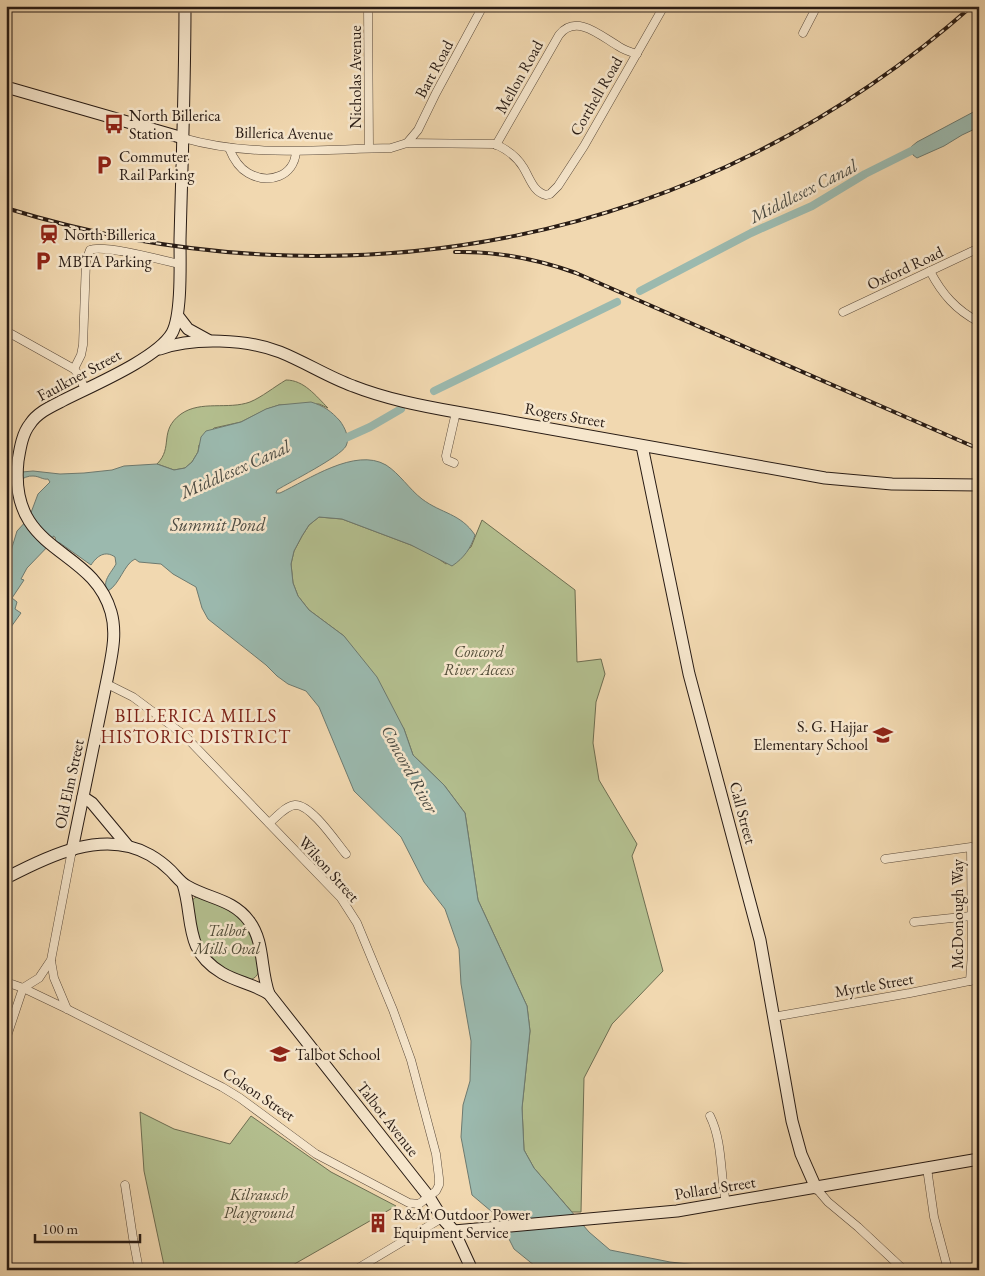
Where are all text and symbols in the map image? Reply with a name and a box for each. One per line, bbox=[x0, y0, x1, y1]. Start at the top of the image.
street label: Nicholas Avenue bbox=[345, 25, 366, 129]
street label: Bart Road bbox=[410, 36, 458, 102]
street label: Mellon Road bbox=[490, 36, 548, 118]
street label: Corthell Road bbox=[565, 52, 628, 140]
place label: North Billerica Station bbox=[129, 105, 221, 144]
bus stop icon: North Billerica Station bbox=[103, 113, 125, 135]
street label: Billerica Avenue bbox=[235, 122, 333, 144]
place label: Commuter Rail Parking bbox=[119, 146, 195, 185]
parking icon: Commuter Rail Parking bbox=[93, 154, 115, 176]
water label: Middlesex Canal bbox=[744, 154, 862, 228]
station icon: North Billerica bbox=[38, 223, 60, 245]
place label: North Billerica bbox=[64, 224, 156, 245]
street label: Oxford Road bbox=[863, 241, 947, 295]
parking icon: MBTA Parking bbox=[32, 250, 54, 272]
place label: MBTA Parking bbox=[58, 251, 153, 272]
street label: Faulkner Street bbox=[33, 344, 125, 406]
street label: Rogers Street bbox=[523, 398, 607, 432]
water label: Middlesex Canal bbox=[176, 434, 294, 504]
water label: Summit Pond bbox=[169, 513, 266, 536]
park label: Concord River Access bbox=[444, 641, 515, 680]
district label: BILLERICA MILLS HISTORIC DISTRICT bbox=[101, 704, 291, 748]
place label: S. G. Hajjar Elementary School bbox=[753, 716, 869, 755]
water label: Concord River bbox=[376, 721, 444, 818]
school or university icon: S. G. Hajjar Elementary School bbox=[872, 724, 894, 746]
street label: Old Elm Street bbox=[49, 737, 89, 831]
street label: Call Street bbox=[725, 779, 761, 847]
street label: Wilson Street bbox=[294, 832, 364, 906]
street label: McDonough Way bbox=[947, 858, 968, 969]
park label: Talbot Mills Oval bbox=[193, 920, 261, 959]
street label: Myrtle Street bbox=[833, 968, 915, 1002]
school or university icon: Talbot School bbox=[269, 1043, 291, 1065]
place label: Talbot School bbox=[295, 1044, 380, 1065]
street label: Colson Street bbox=[219, 1062, 299, 1126]
street label: Talbot Avenue bbox=[352, 1077, 424, 1161]
street label: Pollard Street bbox=[673, 1171, 757, 1205]
park label: Kilrausch Playground bbox=[223, 1184, 295, 1223]
place label: R&M Outdoor Power Equipment Service bbox=[393, 1204, 531, 1243]
scale bar bbox=[35, 1211, 140, 1243]
building icon: R&M Outdoor Power Equipment Service bbox=[367, 1212, 389, 1234]
text: 100 m bbox=[42, 1219, 79, 1238]

